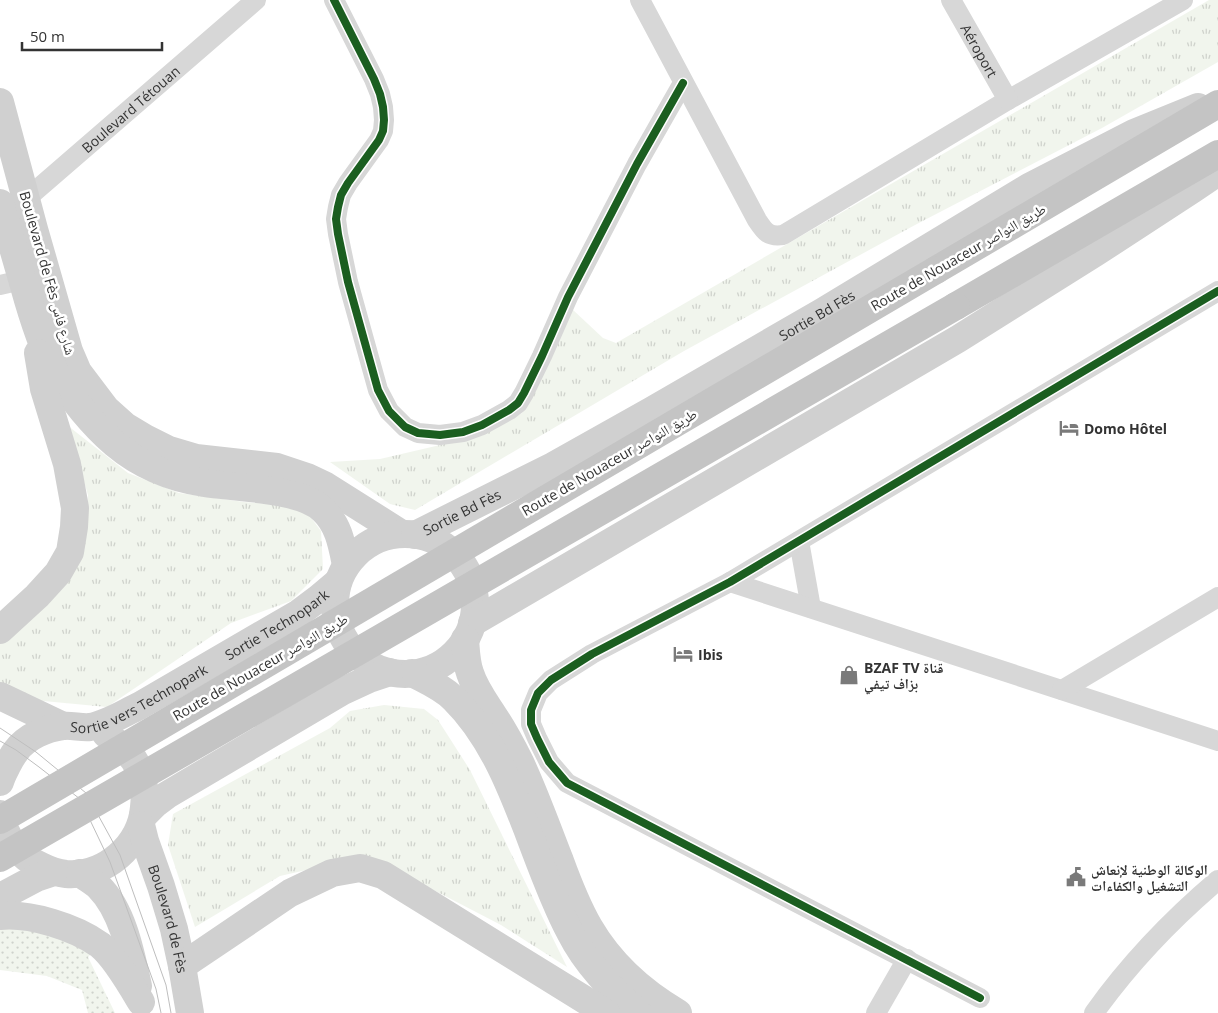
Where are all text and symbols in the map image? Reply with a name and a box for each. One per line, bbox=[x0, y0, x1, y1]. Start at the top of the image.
scale bar bbox=[22, 20, 162, 52]
street label: Aéroport bbox=[957, 20, 1002, 81]
text: 50 m bbox=[30, 26, 65, 46]
street label: Boulevard Tétouan bbox=[77, 61, 184, 157]
street label: Boulevard de Fès شارع فاس bbox=[15, 189, 80, 357]
street label: Route de Nouaceur طريق النواصر bbox=[867, 199, 1050, 316]
street label: Sortie Bd Fès bbox=[775, 285, 858, 345]
street label: Route de Nouaceur طريق النواصر bbox=[518, 404, 701, 521]
hotel icon: Domo Hôtel bbox=[1058, 417, 1080, 439]
place label: Domo Hôtel bbox=[1084, 419, 1167, 438]
street label: Sortie Bd Fès bbox=[419, 484, 504, 539]
street label: Sortie Technopark bbox=[221, 584, 333, 664]
street label: Route de Nouaceur طريق النواصر bbox=[169, 609, 352, 726]
hotel icon: Ibis bbox=[672, 643, 694, 665]
place label: Ibis bbox=[698, 645, 723, 664]
place label: BZAF TV قناة بزاف تيفي bbox=[864, 658, 943, 695]
street label: Sortie vers Technopark bbox=[69, 659, 211, 737]
shop icon: BZAF TV قناة بزاف تيفي bbox=[838, 664, 860, 686]
place label: الوكالة الوطنية لإنعاش التشغيل والكفاءات bbox=[1091, 860, 1208, 895]
street label: Boulevard de Fès bbox=[145, 862, 193, 975]
public building icon: الوكالة الوطنية لإنعاش التشغيل والكفاءات bbox=[1065, 866, 1087, 888]

